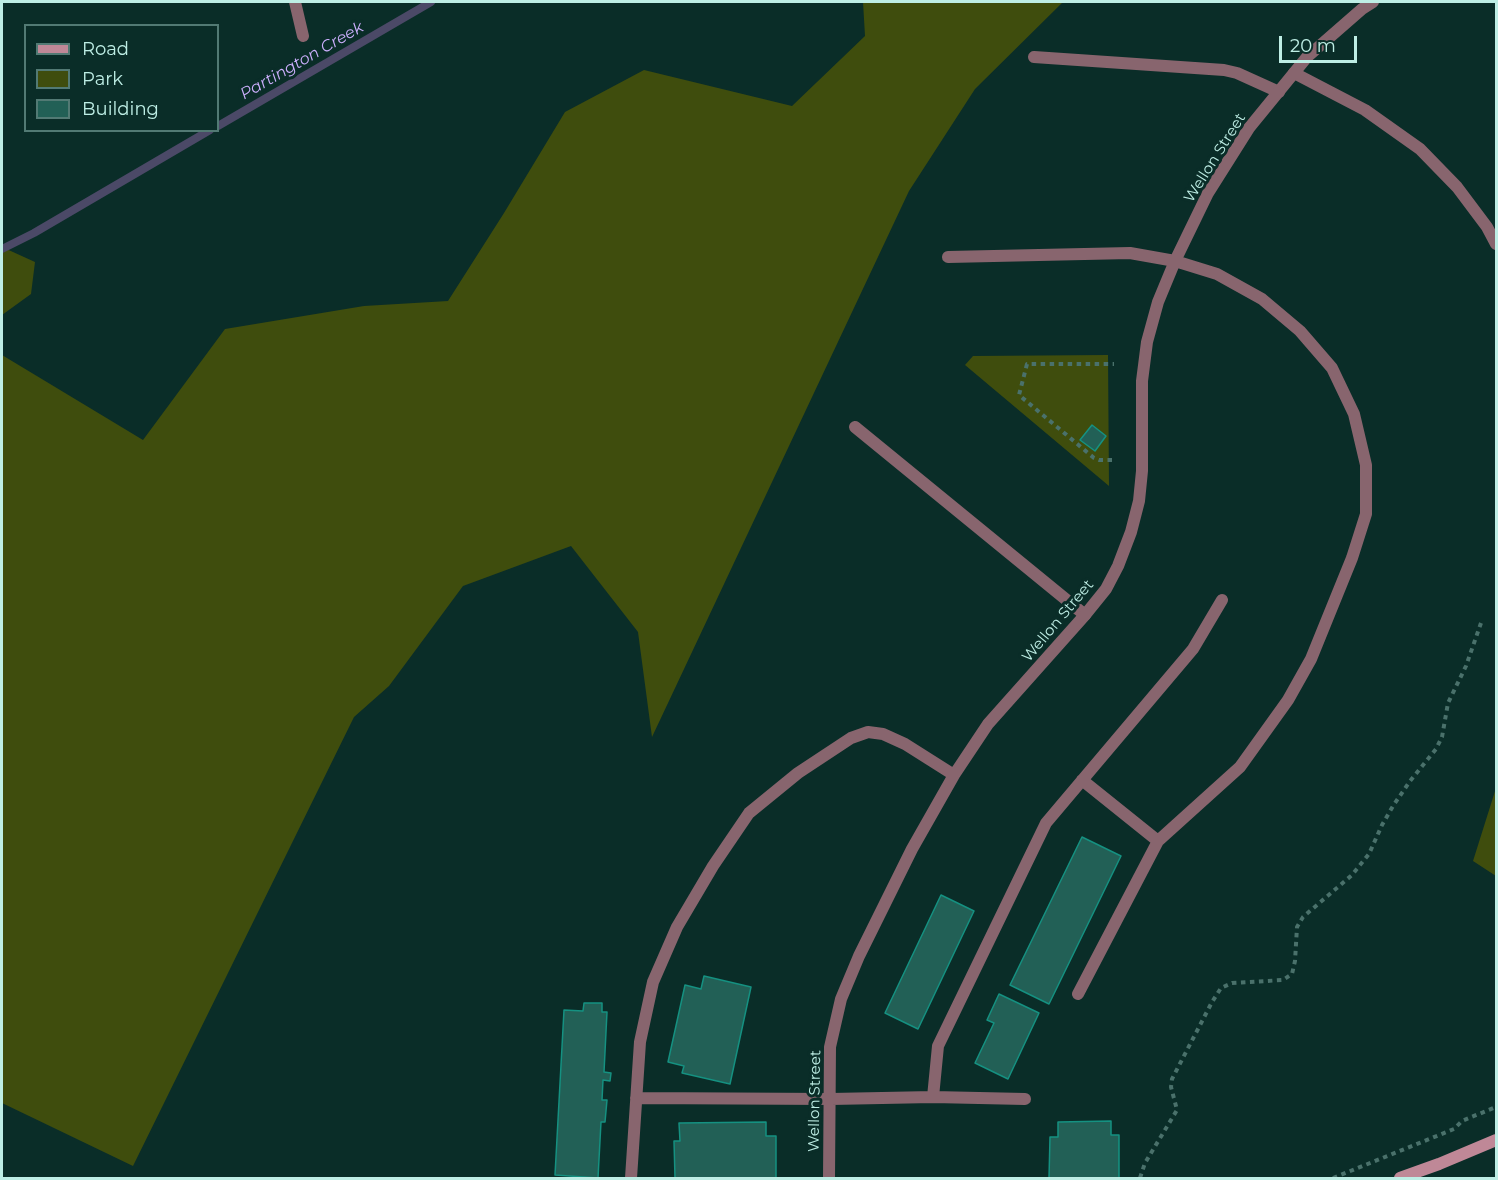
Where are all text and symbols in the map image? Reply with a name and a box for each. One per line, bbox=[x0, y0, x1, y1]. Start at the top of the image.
water label: Partington Creek bbox=[237, 18, 367, 104]
legend bbox=[24, 24, 219, 132]
scale bar bbox=[1282, 24, 1360, 62]
text: 20 m bbox=[1290, 35, 1336, 57]
text: Road bbox=[82, 38, 129, 60]
text: Park bbox=[82, 68, 123, 90]
text: Building bbox=[82, 98, 159, 120]
street label: Wellon Street bbox=[1180, 110, 1250, 206]
street label: Wellon Street bbox=[1018, 576, 1098, 666]
street label: Wellon Street bbox=[805, 1050, 825, 1152]

